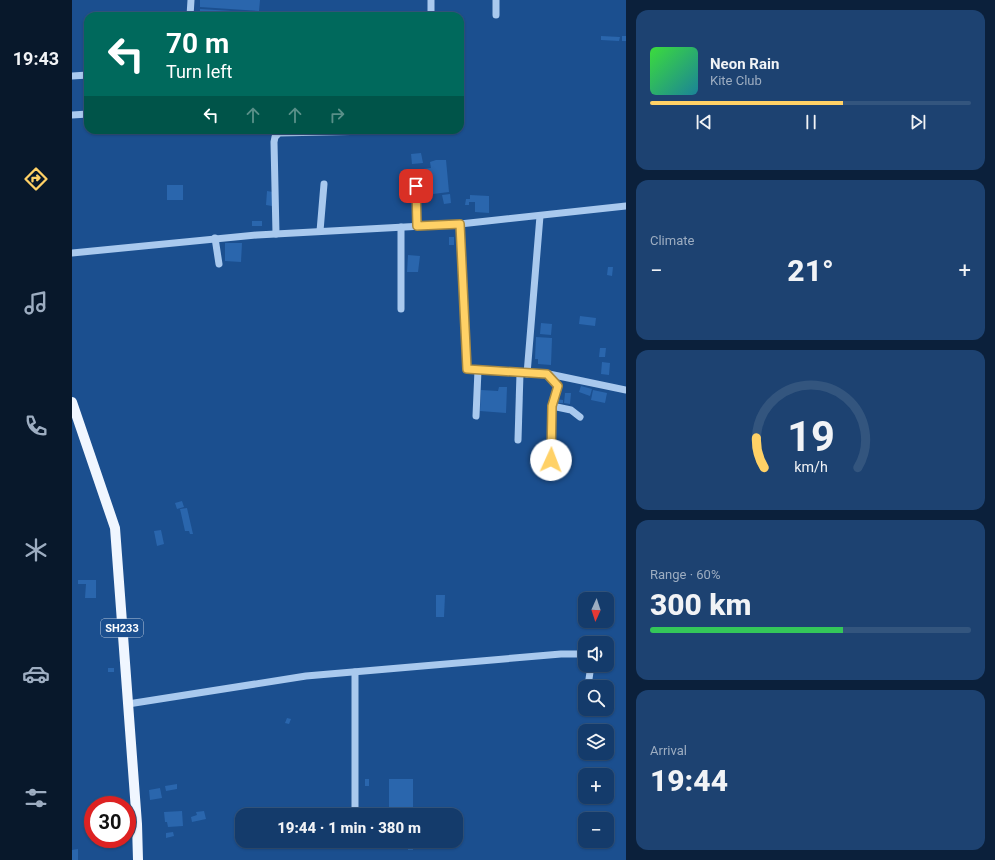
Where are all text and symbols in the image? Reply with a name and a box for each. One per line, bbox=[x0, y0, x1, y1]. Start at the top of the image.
text: 70 m bbox=[166, 27, 229, 60]
icon: left bbox=[100, 28, 152, 80]
text: 19:43 bbox=[13, 48, 59, 69]
text: Neon Rain bbox=[710, 55, 779, 73]
text: Turn left bbox=[166, 61, 232, 82]
text: Kite Club bbox=[710, 73, 762, 88]
icon: left bbox=[200, 104, 222, 126]
icon: ahead bbox=[242, 104, 264, 126]
icon: ahead bbox=[284, 104, 306, 126]
icon: right bbox=[326, 104, 348, 126]
icon: previous bbox=[693, 111, 715, 133]
icon: pause bbox=[800, 111, 822, 133]
icon: next bbox=[907, 111, 929, 133]
icon: directions bbox=[22, 165, 50, 193]
pin bbox=[399, 169, 433, 203]
icon: arrive bbox=[405, 175, 427, 197]
text: Climate bbox=[650, 233, 694, 248]
text: 21° bbox=[787, 253, 834, 288]
text: − bbox=[650, 258, 663, 283]
text: + bbox=[959, 258, 971, 283]
icon: music bbox=[22, 289, 50, 317]
icon: phone bbox=[22, 412, 50, 440]
text: 19 bbox=[787, 412, 834, 461]
position arrow bbox=[530, 439, 572, 481]
text: km/h bbox=[794, 459, 827, 475]
icon: climate bbox=[22, 536, 50, 564]
text: Range · 60% bbox=[650, 567, 720, 582]
text: 300 km bbox=[650, 587, 752, 622]
north arrow bbox=[578, 592, 614, 628]
map controls bbox=[578, 592, 614, 848]
road number: SH233 bbox=[101, 619, 143, 637]
button: sound bbox=[578, 636, 614, 672]
icon: car bbox=[22, 660, 50, 688]
button: search bbox=[578, 680, 614, 716]
button: layers bbox=[578, 724, 614, 760]
text: Arrival bbox=[650, 743, 687, 758]
text: 19:44 bbox=[650, 763, 728, 798]
button: + bbox=[578, 768, 614, 804]
icon: filters bbox=[22, 784, 50, 812]
speed limit sign: 30 bbox=[84, 796, 136, 848]
button: − bbox=[578, 812, 614, 848]
text: 19:44 · 1 min · 380 m bbox=[277, 819, 421, 837]

